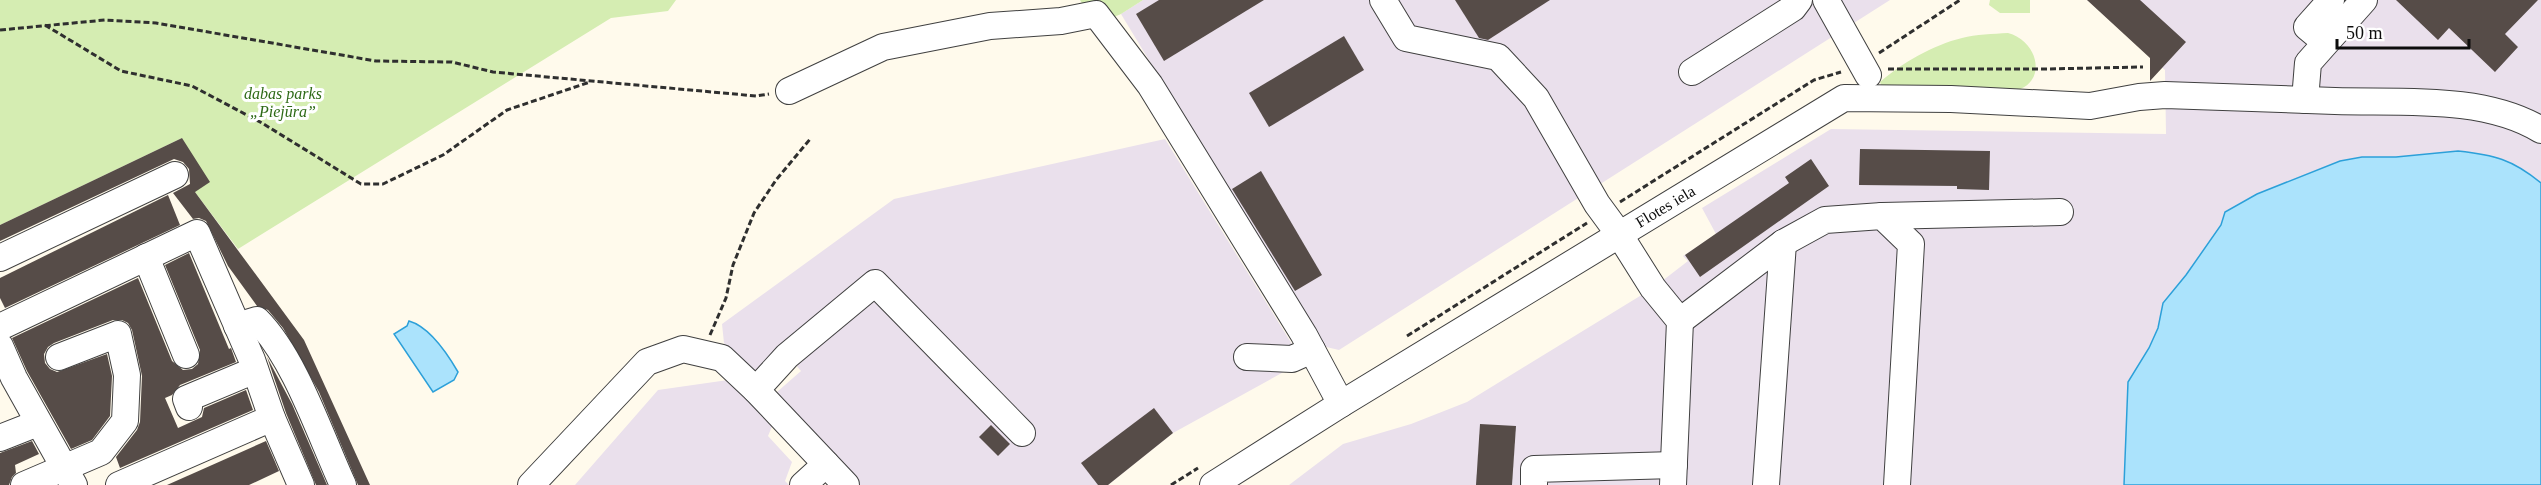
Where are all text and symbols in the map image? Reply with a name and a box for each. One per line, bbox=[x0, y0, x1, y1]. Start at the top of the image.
scale bar bbox=[2337, 12, 2469, 50]
text: 50 m bbox=[2346, 23, 2383, 43]
park label: dabas parks „Piejūra” bbox=[244, 85, 322, 121]
street label: Flotes iela bbox=[1632, 182, 1698, 231]

